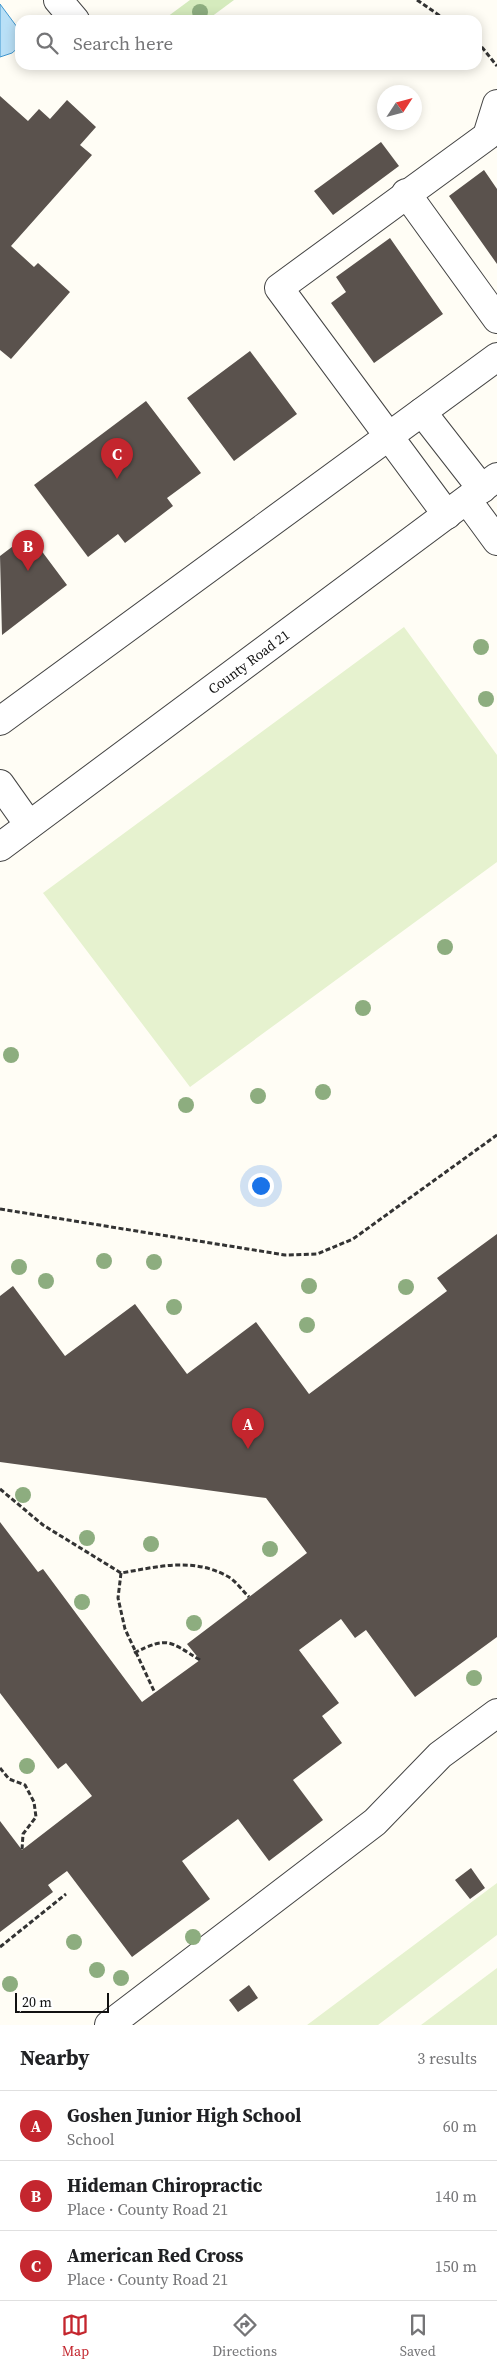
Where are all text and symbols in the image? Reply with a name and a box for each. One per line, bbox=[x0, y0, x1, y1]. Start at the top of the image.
search box bbox=[15, 15, 482, 70]
icon: search bbox=[33, 29, 61, 57]
text: Search here bbox=[73, 30, 173, 56]
north arrow bbox=[377, 85, 422, 130]
pin: C bbox=[101, 438, 133, 479]
pin: B bbox=[12, 530, 44, 571]
street label: County Road 21 bbox=[204, 625, 294, 699]
your location bbox=[248, 1173, 274, 1199]
pin: A bbox=[232, 1408, 264, 1449]
scale bar bbox=[15, 1990, 109, 2013]
text: 20 m bbox=[22, 1992, 52, 2012]
text: Nearby bbox=[20, 2043, 90, 2072]
text: 3 results bbox=[417, 2047, 477, 2069]
text: Goshen Junior High School bbox=[67, 2102, 302, 2128]
text: A bbox=[31, 2115, 41, 2137]
text: 60 m bbox=[443, 2115, 477, 2137]
text: School bbox=[67, 2128, 115, 2150]
text: Hideman Chiropractic bbox=[67, 2172, 263, 2198]
text: B bbox=[31, 2185, 41, 2207]
text: 140 m bbox=[435, 2185, 477, 2207]
text: Place · County Road 21 bbox=[67, 2198, 228, 2220]
text: American Red Cross bbox=[67, 2242, 244, 2268]
text: C bbox=[31, 2255, 41, 2277]
text: 150 m bbox=[435, 2255, 477, 2277]
text: Place · County Road 21 bbox=[67, 2268, 228, 2290]
tab: Map bbox=[61, 2311, 89, 2361]
tab: Directions bbox=[212, 2311, 277, 2361]
tab: Saved bbox=[400, 2311, 436, 2361]

